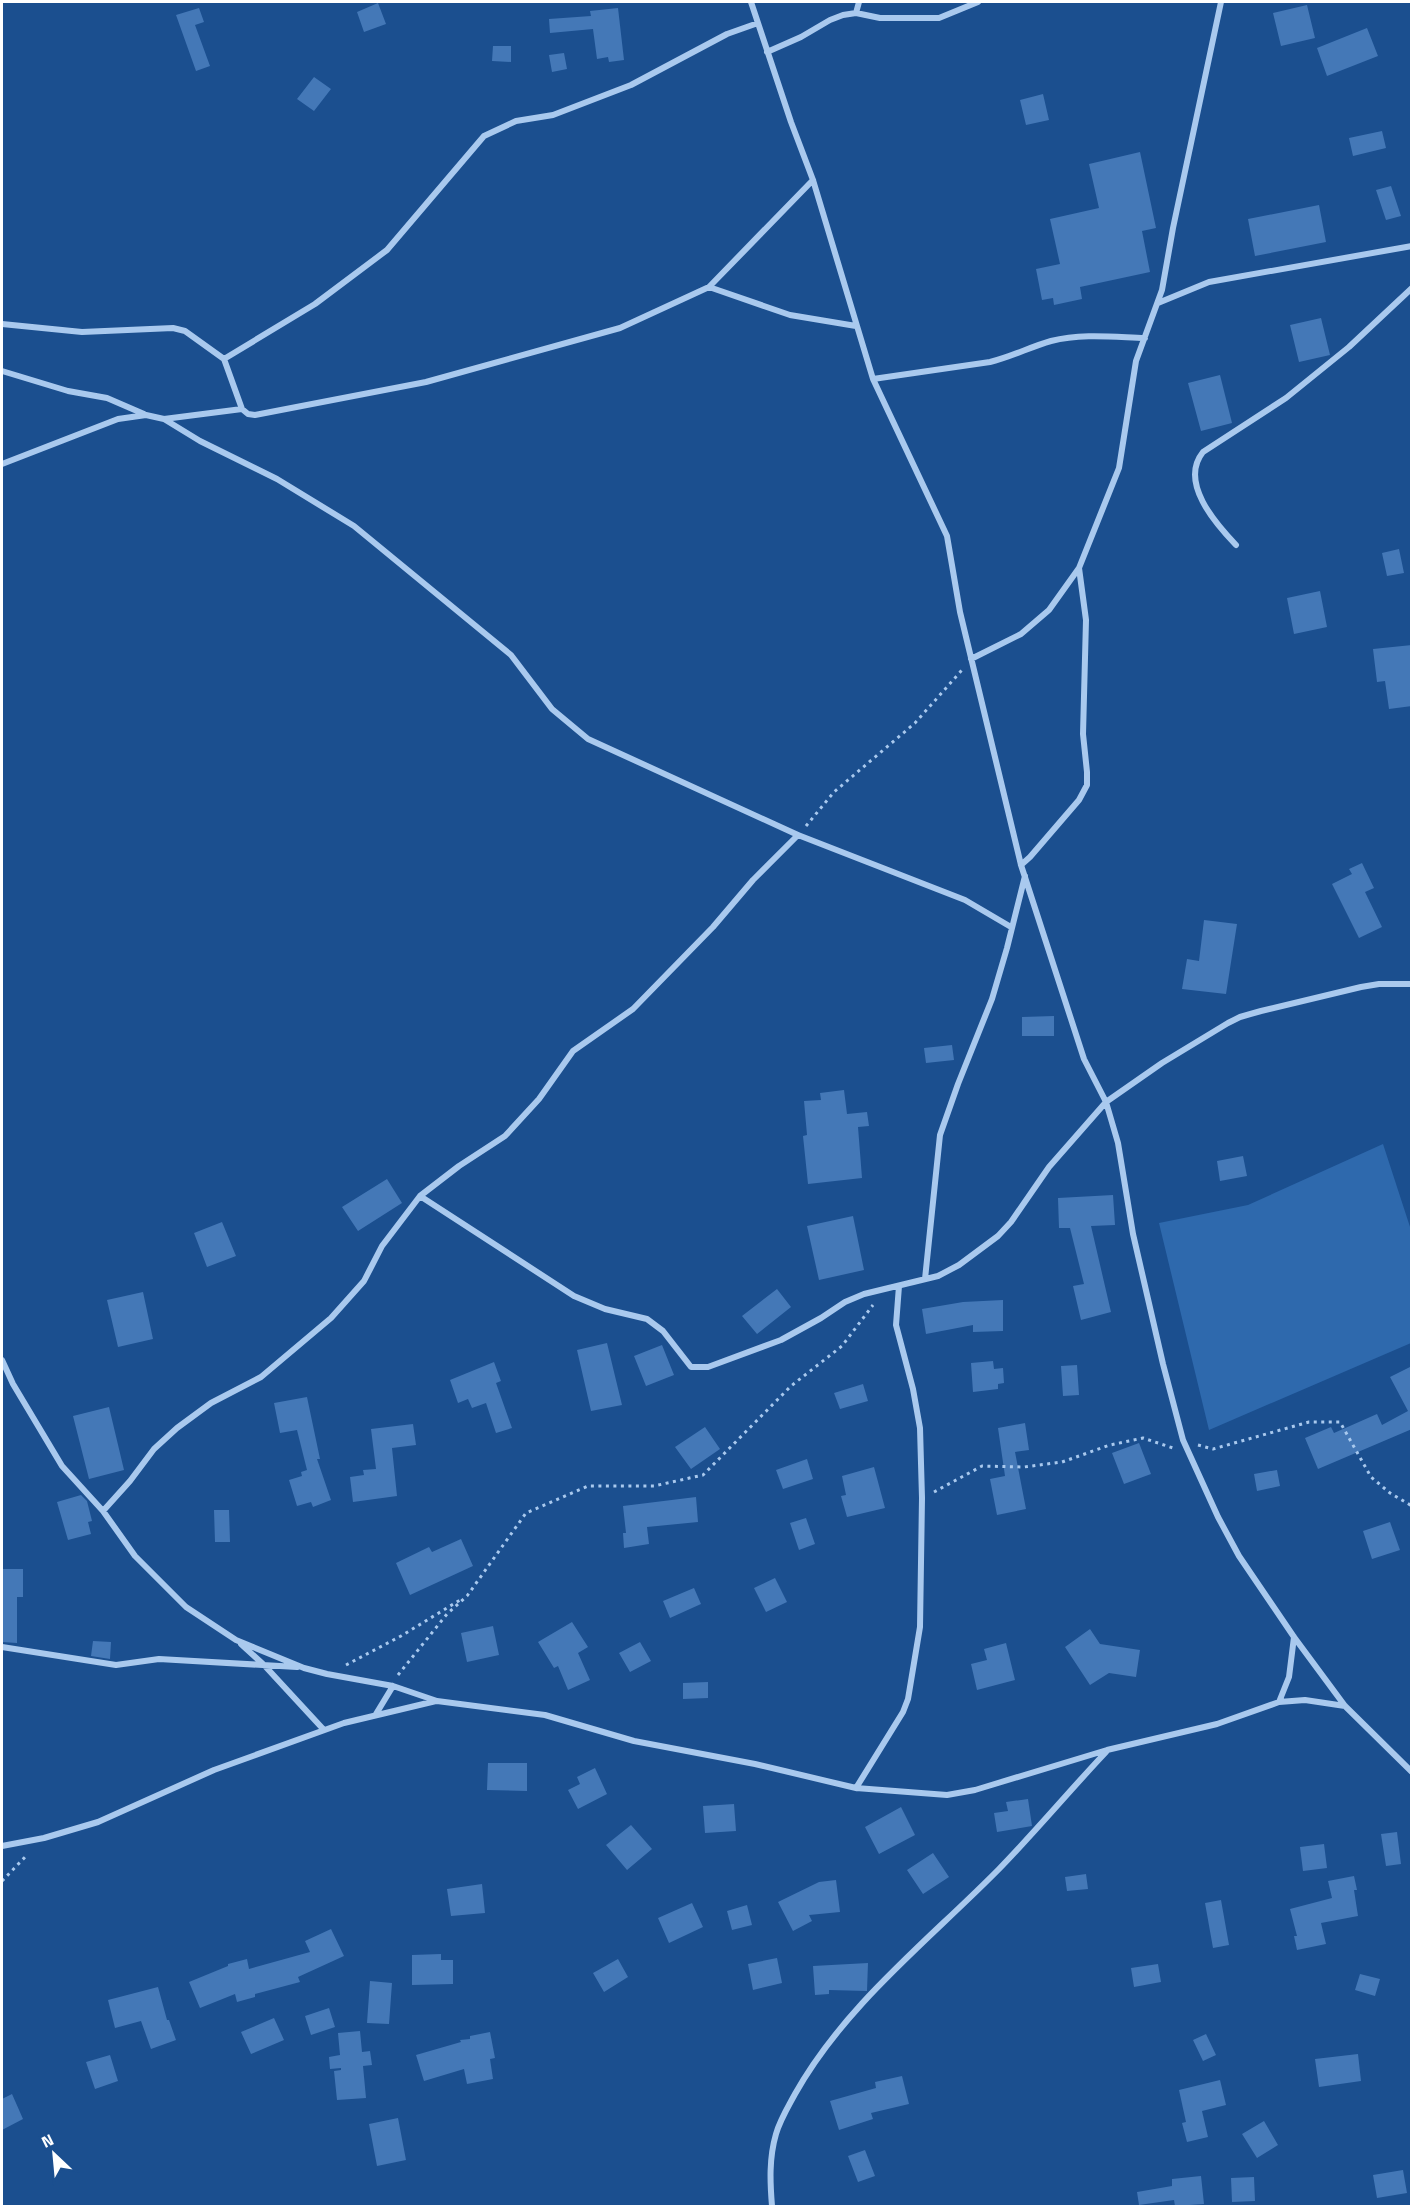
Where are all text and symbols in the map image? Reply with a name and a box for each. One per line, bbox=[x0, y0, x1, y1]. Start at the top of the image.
north arrow bbox=[24, 2124, 84, 2184]
text: N bbox=[37, 2127, 58, 2154]

